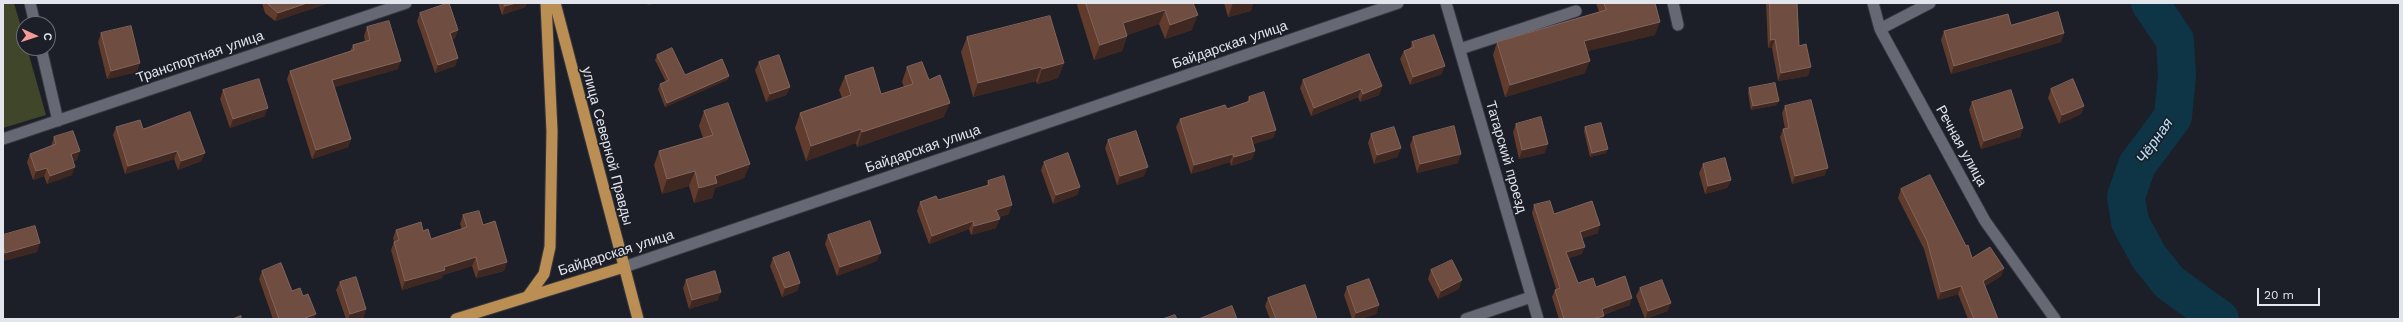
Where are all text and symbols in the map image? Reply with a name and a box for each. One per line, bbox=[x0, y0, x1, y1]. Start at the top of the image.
north arrow bbox=[16, 16, 56, 56]
street label: Байдарская улица bbox=[1170, 17, 1290, 73]
street label: Транспортная улица bbox=[134, 27, 266, 87]
text: С bbox=[41, 32, 54, 41]
street label: улица Северной Правды bbox=[578, 65, 636, 227]
street label: Татарский проезд bbox=[1482, 99, 1530, 215]
street label: Речная улица bbox=[1932, 103, 1990, 189]
water label: Чёрная bbox=[2133, 115, 2177, 167]
street label: Байдарская улица bbox=[863, 121, 983, 177]
street label: Байдарская улица bbox=[556, 226, 676, 280]
scale bar bbox=[2259, 280, 2322, 306]
text: 20 m bbox=[2264, 288, 2294, 302]

